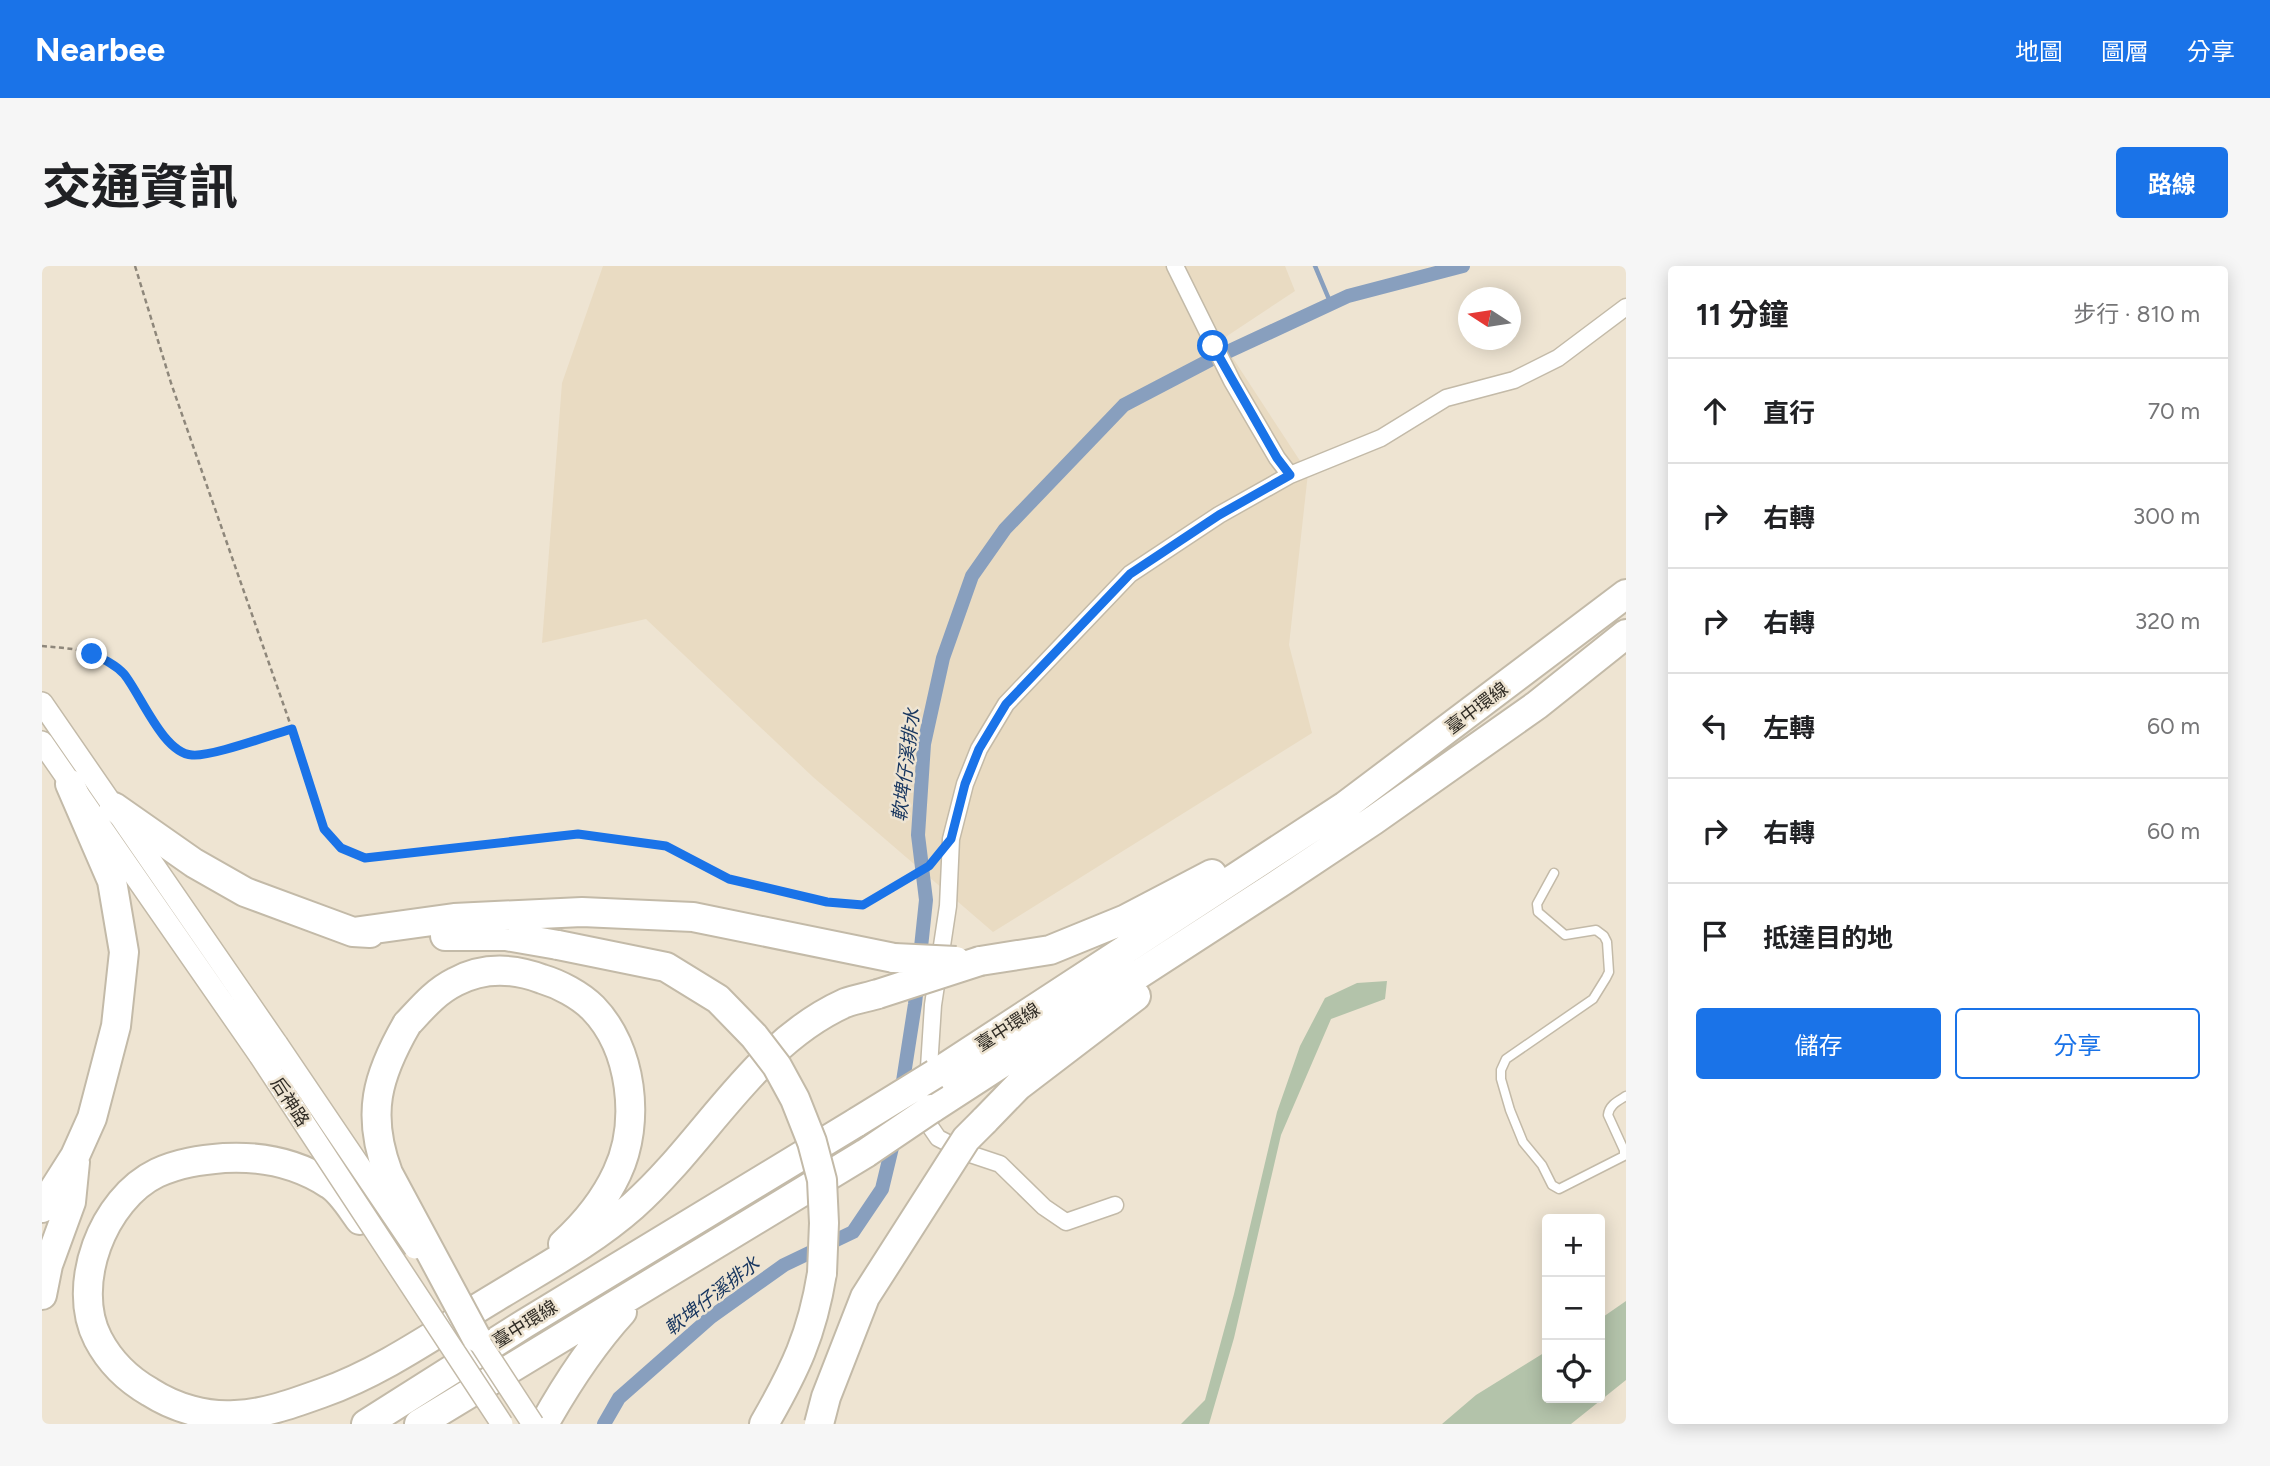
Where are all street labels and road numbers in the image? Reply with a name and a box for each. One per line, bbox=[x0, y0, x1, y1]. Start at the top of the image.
street label: 臺中環線 bbox=[1442, 678, 1512, 738]
street label: 臺中環線 bbox=[972, 998, 1044, 1056]
street label: 后神路 bbox=[266, 1073, 314, 1131]
street label: 臺中環線 bbox=[489, 1296, 561, 1352]

